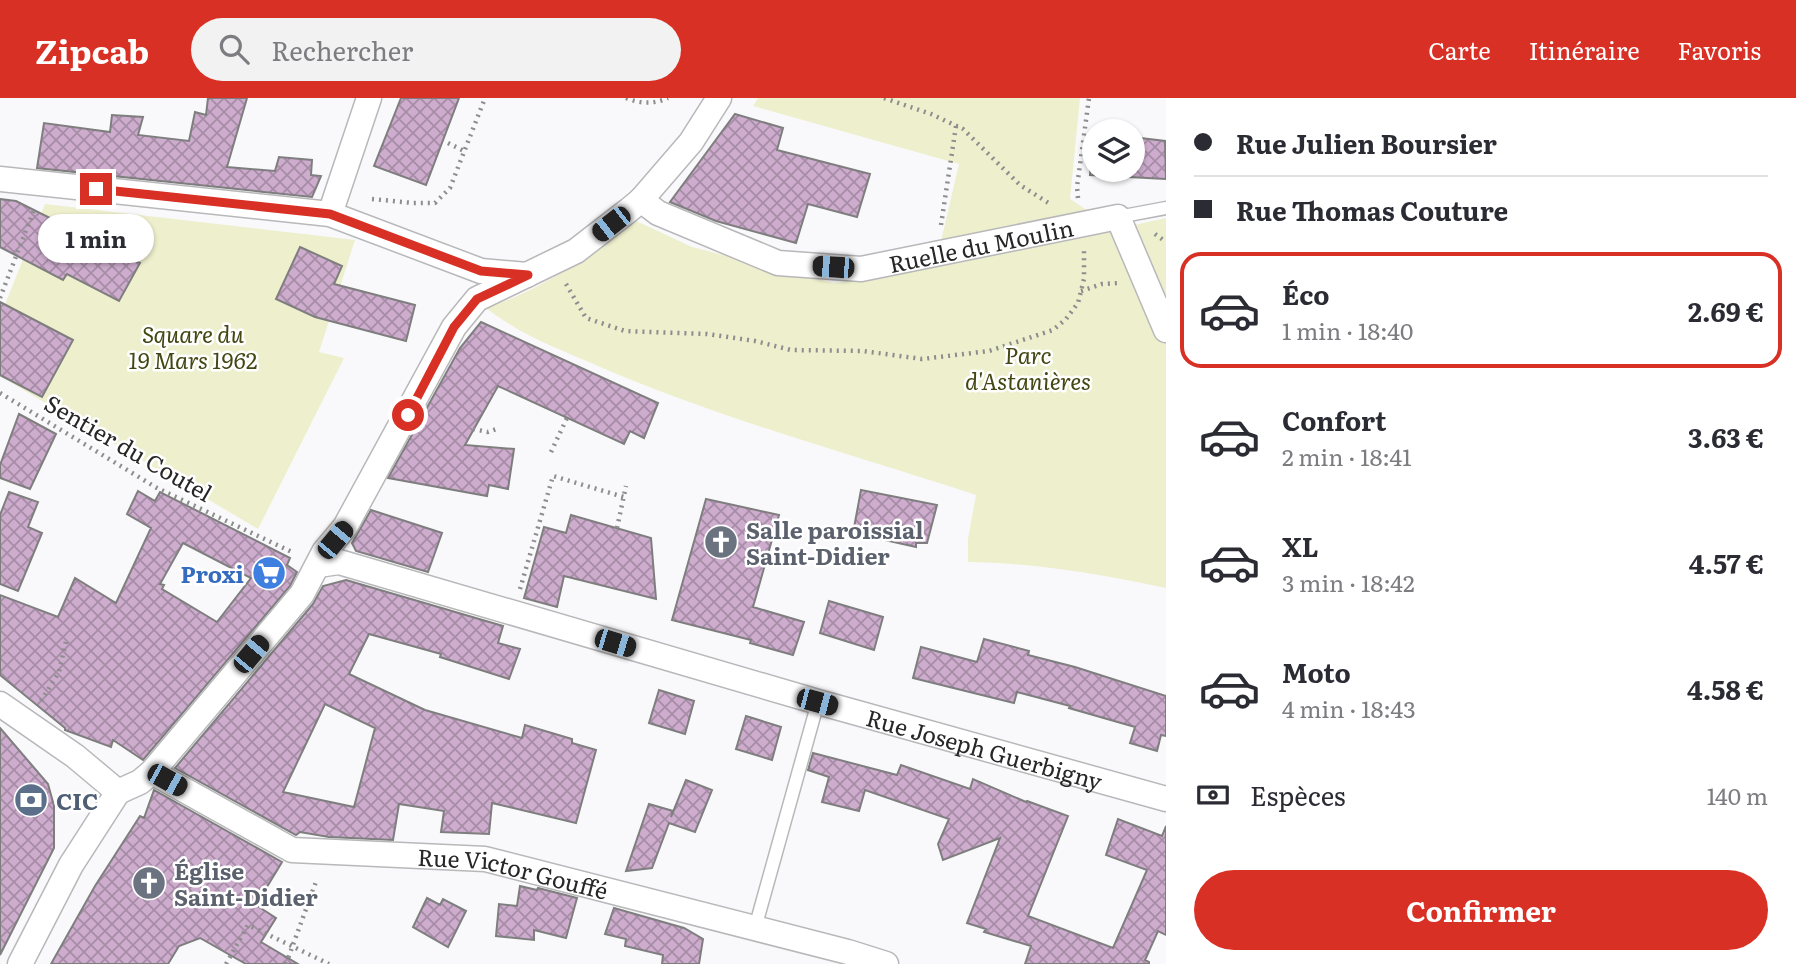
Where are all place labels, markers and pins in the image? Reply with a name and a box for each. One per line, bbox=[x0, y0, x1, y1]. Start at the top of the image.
place label: Salle paroissial Saint-Didier bbox=[746, 512, 924, 572]
church icon: Salle paroissial Saint-Didier bbox=[702, 523, 740, 561]
supermarket icon: Proxi bbox=[250, 554, 288, 592]
place label: Proxi bbox=[181, 556, 244, 590]
bank icon: CIC bbox=[12, 781, 50, 819]
place label: CIC bbox=[56, 783, 98, 817]
place label: Église Saint-Didier bbox=[174, 853, 318, 913]
church icon: Église Saint-Didier bbox=[130, 864, 168, 902]

